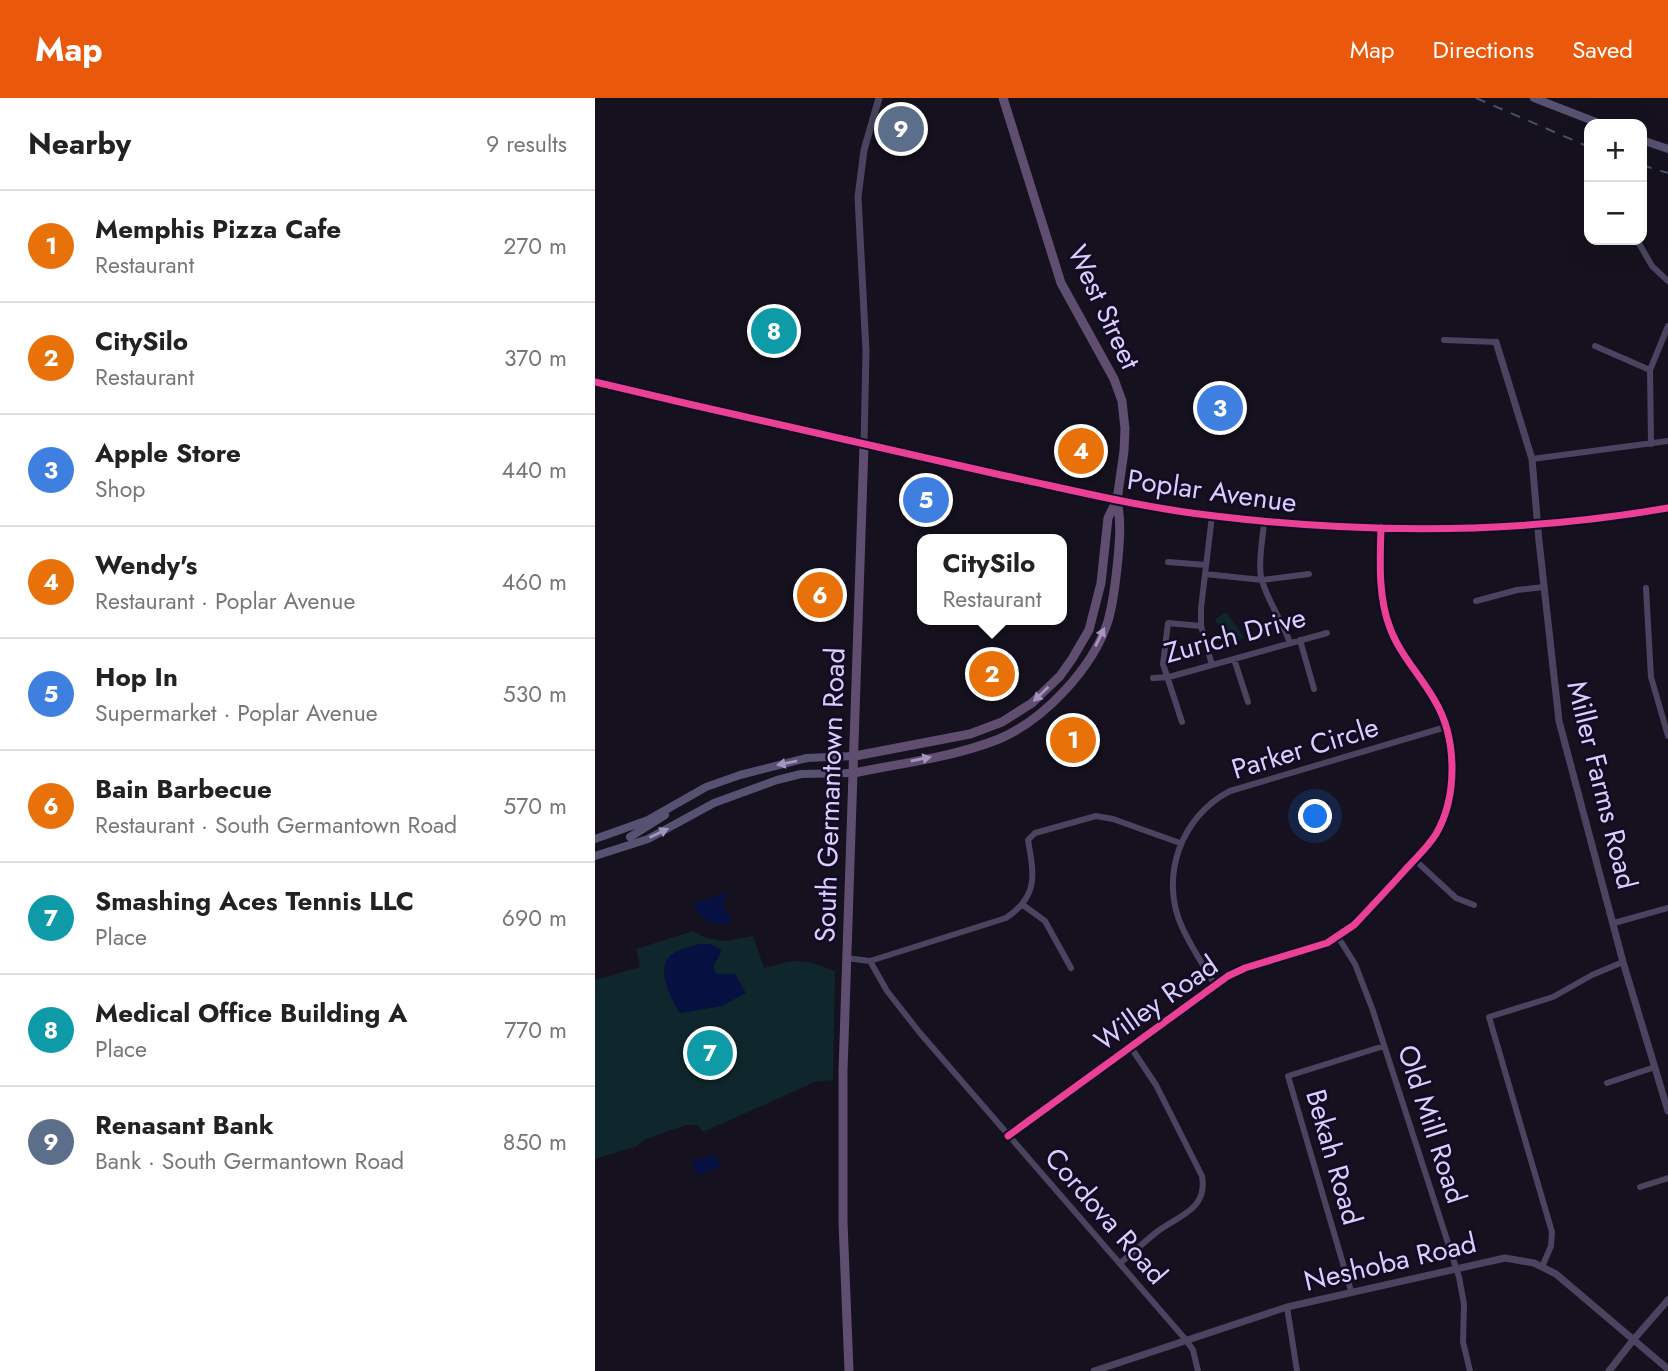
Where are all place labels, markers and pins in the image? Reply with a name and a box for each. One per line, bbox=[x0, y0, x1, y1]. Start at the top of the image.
pin: 9 bbox=[878, 103, 924, 155]
pin: 8 bbox=[751, 305, 797, 357]
pin: 3 bbox=[1197, 382, 1243, 434]
pin: 4 bbox=[1058, 425, 1104, 477]
pin: 5 bbox=[903, 474, 949, 526]
pin: 6 bbox=[797, 569, 843, 621]
pin: 2 bbox=[969, 648, 1015, 700]
pin: 1 bbox=[1050, 714, 1096, 766]
pin: 7 bbox=[687, 1027, 733, 1079]

